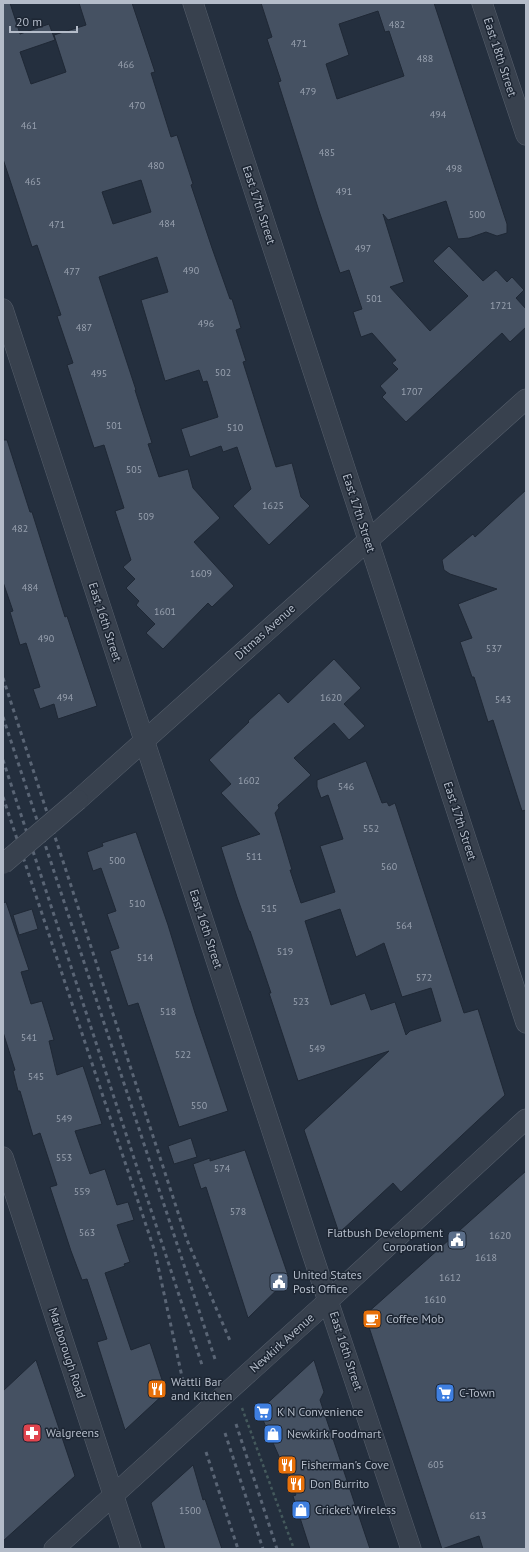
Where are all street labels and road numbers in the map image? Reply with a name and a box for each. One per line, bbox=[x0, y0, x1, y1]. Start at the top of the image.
street label: East 18th Street bbox=[481, 15, 520, 98]
street label: East 17th Street bbox=[240, 164, 279, 246]
street label: East 17th Street bbox=[340, 472, 379, 554]
street label: East 16th Street bbox=[86, 580, 125, 663]
street label: Ditmas Avenue bbox=[231, 601, 298, 663]
street label: East 17th Street bbox=[441, 780, 480, 862]
street label: East 16th Street bbox=[187, 887, 226, 970]
street label: Marlborough Road bbox=[46, 1306, 89, 1400]
street label: East 16th Street bbox=[327, 1309, 366, 1392]
street label: Newkirk Avenue bbox=[246, 1310, 317, 1376]

